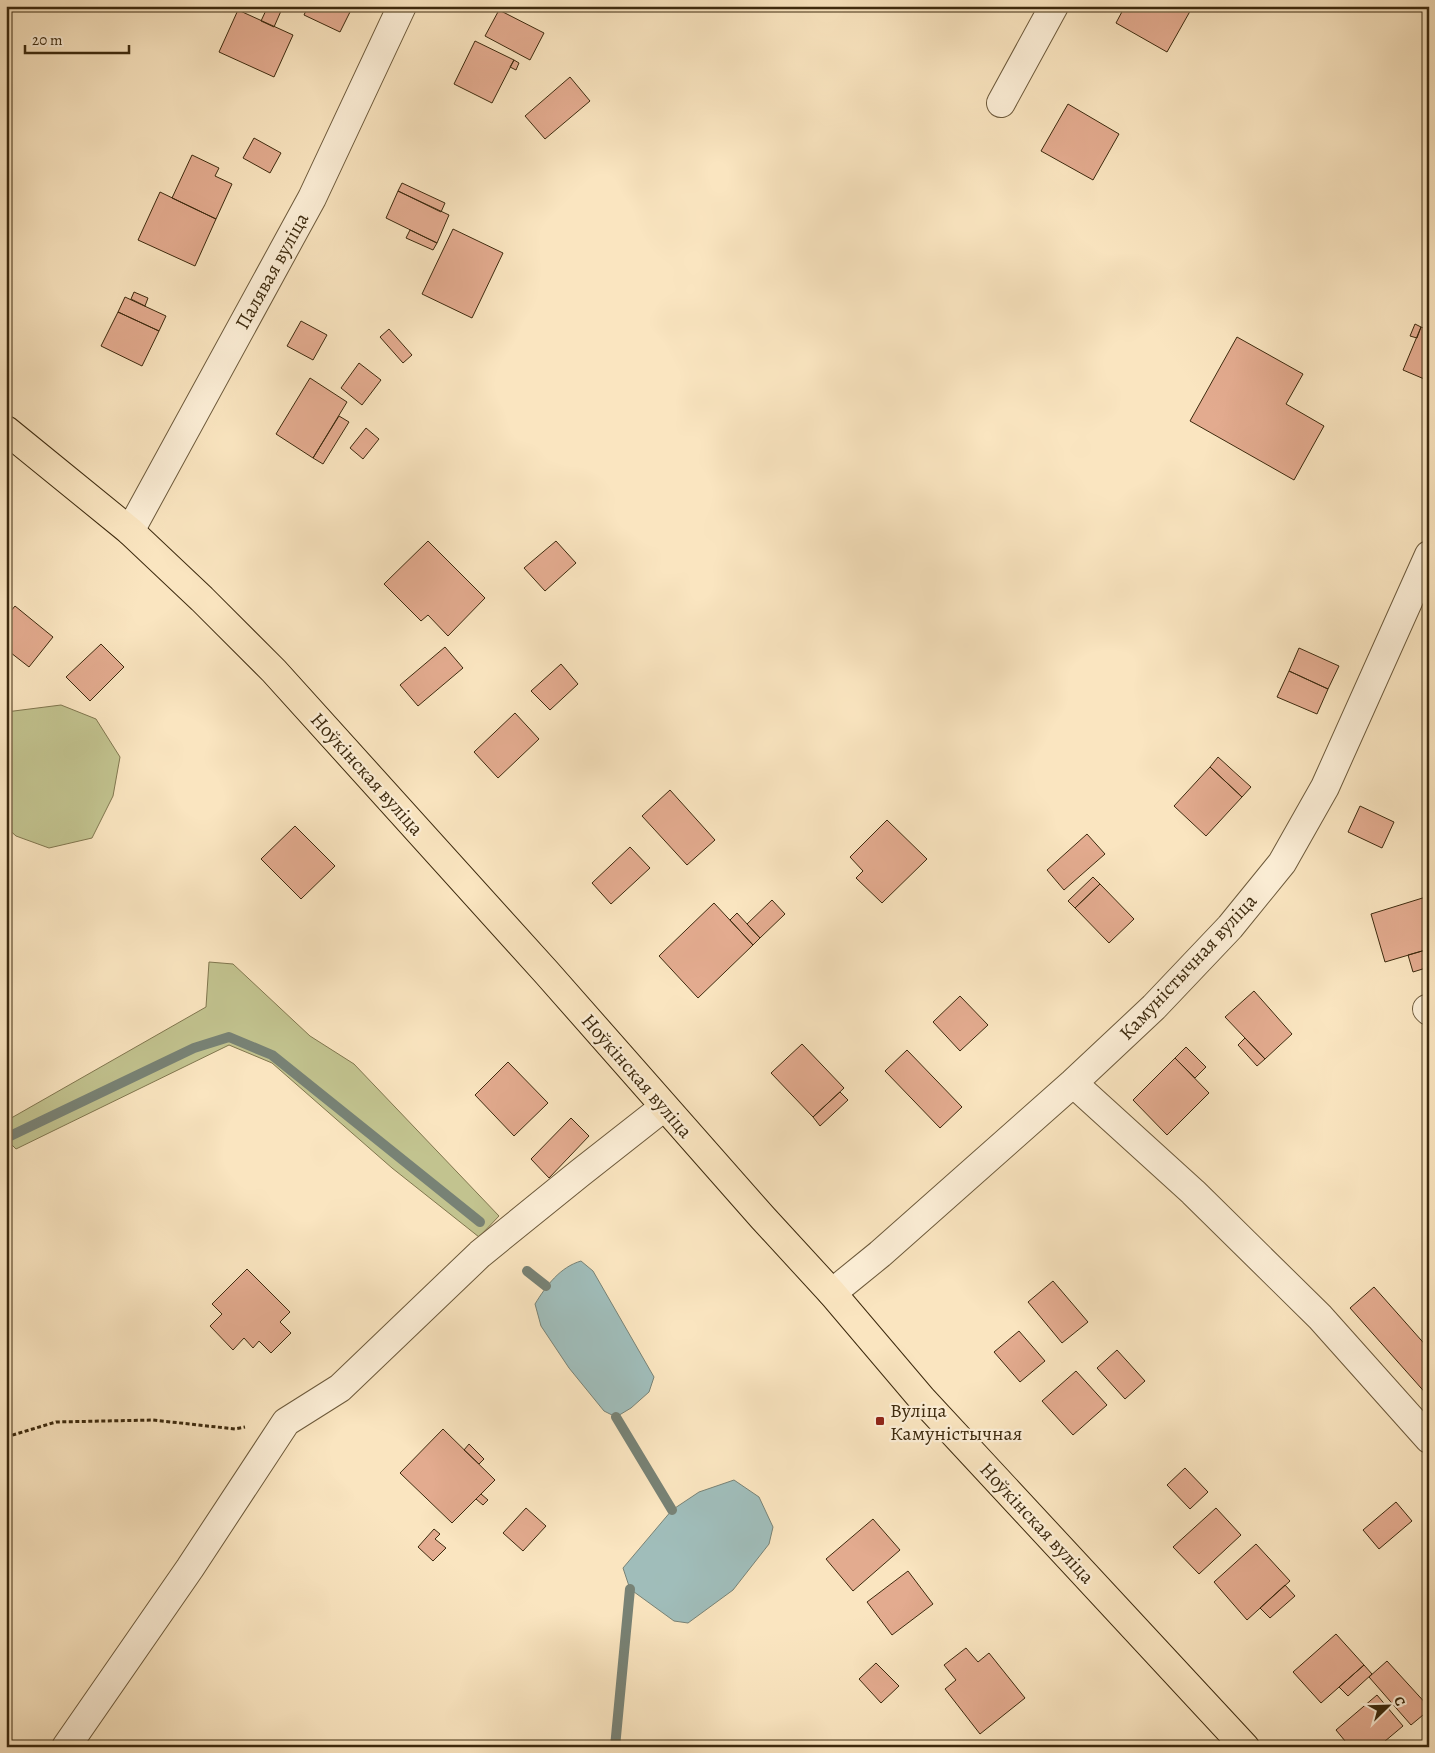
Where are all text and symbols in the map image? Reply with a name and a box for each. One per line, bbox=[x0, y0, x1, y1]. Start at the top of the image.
scale bar bbox=[25, 22, 129, 54]
text: 20 m bbox=[32, 30, 63, 50]
street label: Палявая вуліца bbox=[229, 207, 316, 334]
street label: Ноўкінская вуліца bbox=[304, 707, 430, 842]
street label: Камуністычная вуліца bbox=[1113, 887, 1264, 1046]
street label: Ноўкінская вуліца bbox=[575, 1008, 699, 1145]
place label: Вуліца Камуністычная bbox=[890, 1397, 1023, 1447]
marker: Вуліца Камуністычная bbox=[874, 1415, 886, 1427]
street label: Ноўкінская вуліца bbox=[974, 1456, 1101, 1590]
north arrow bbox=[1362, 1680, 1412, 1730]
text: С bbox=[1389, 1693, 1410, 1709]

